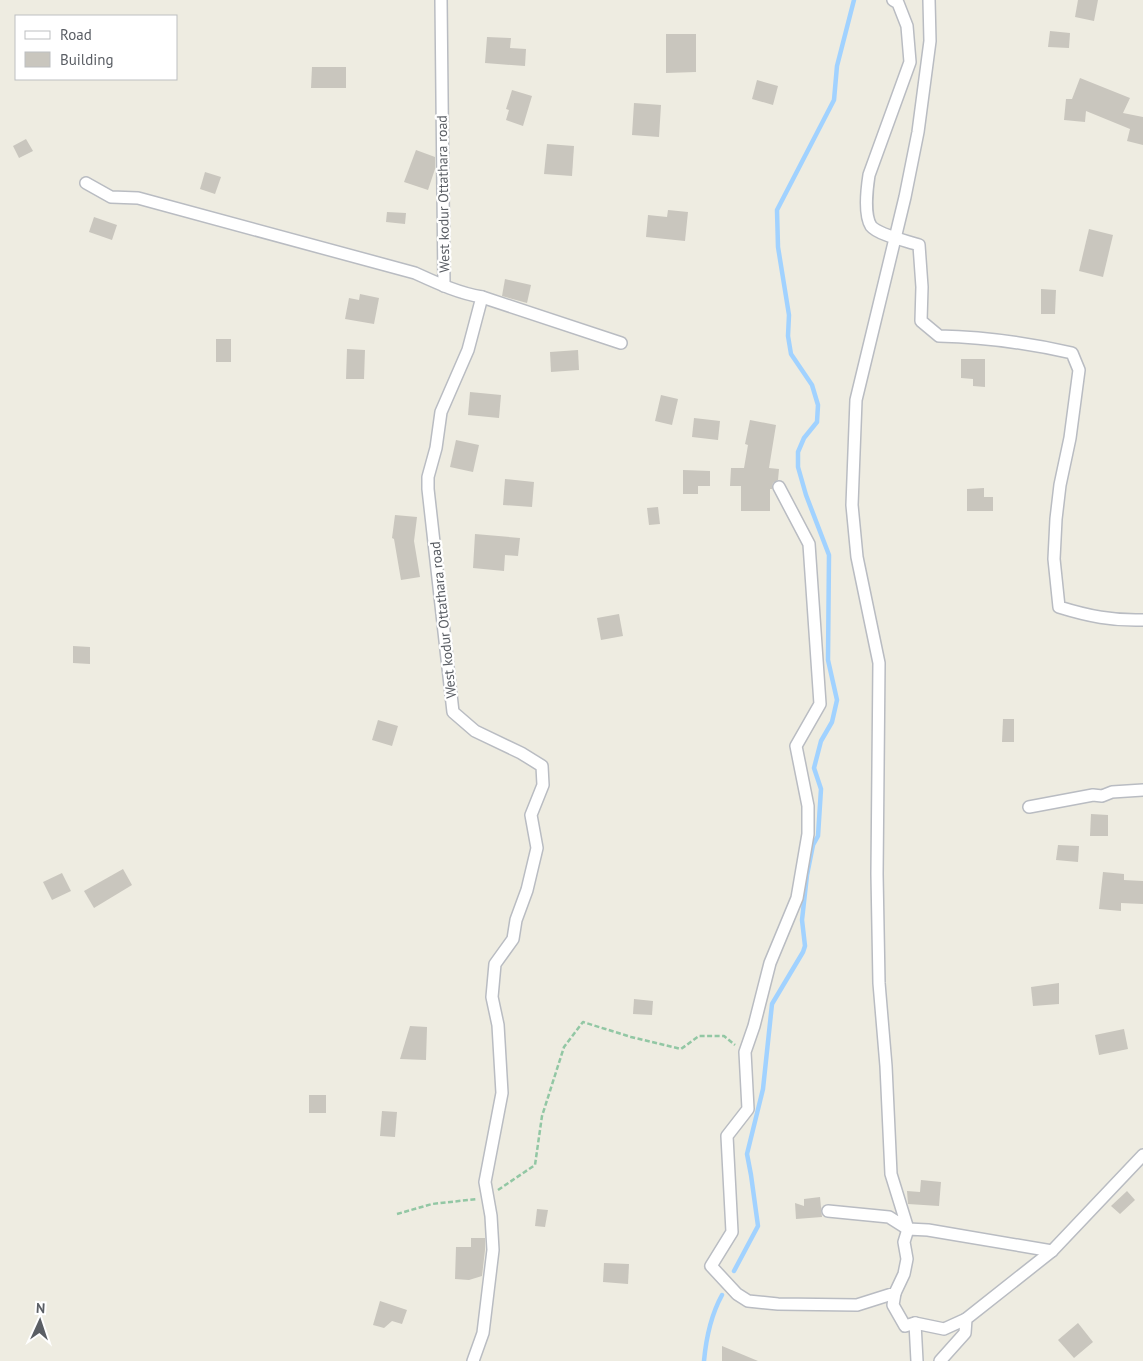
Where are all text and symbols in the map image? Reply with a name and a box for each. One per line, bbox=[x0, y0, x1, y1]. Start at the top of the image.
legend bbox=[15, 15, 178, 80]
text: Road bbox=[60, 25, 92, 44]
text: Building bbox=[60, 50, 114, 69]
street label: West kodur Ottathara road bbox=[433, 115, 453, 273]
street label: West kodur Ottathara road bbox=[426, 541, 460, 699]
north arrow bbox=[15, 1296, 65, 1346]
text: N bbox=[36, 1299, 46, 1317]

